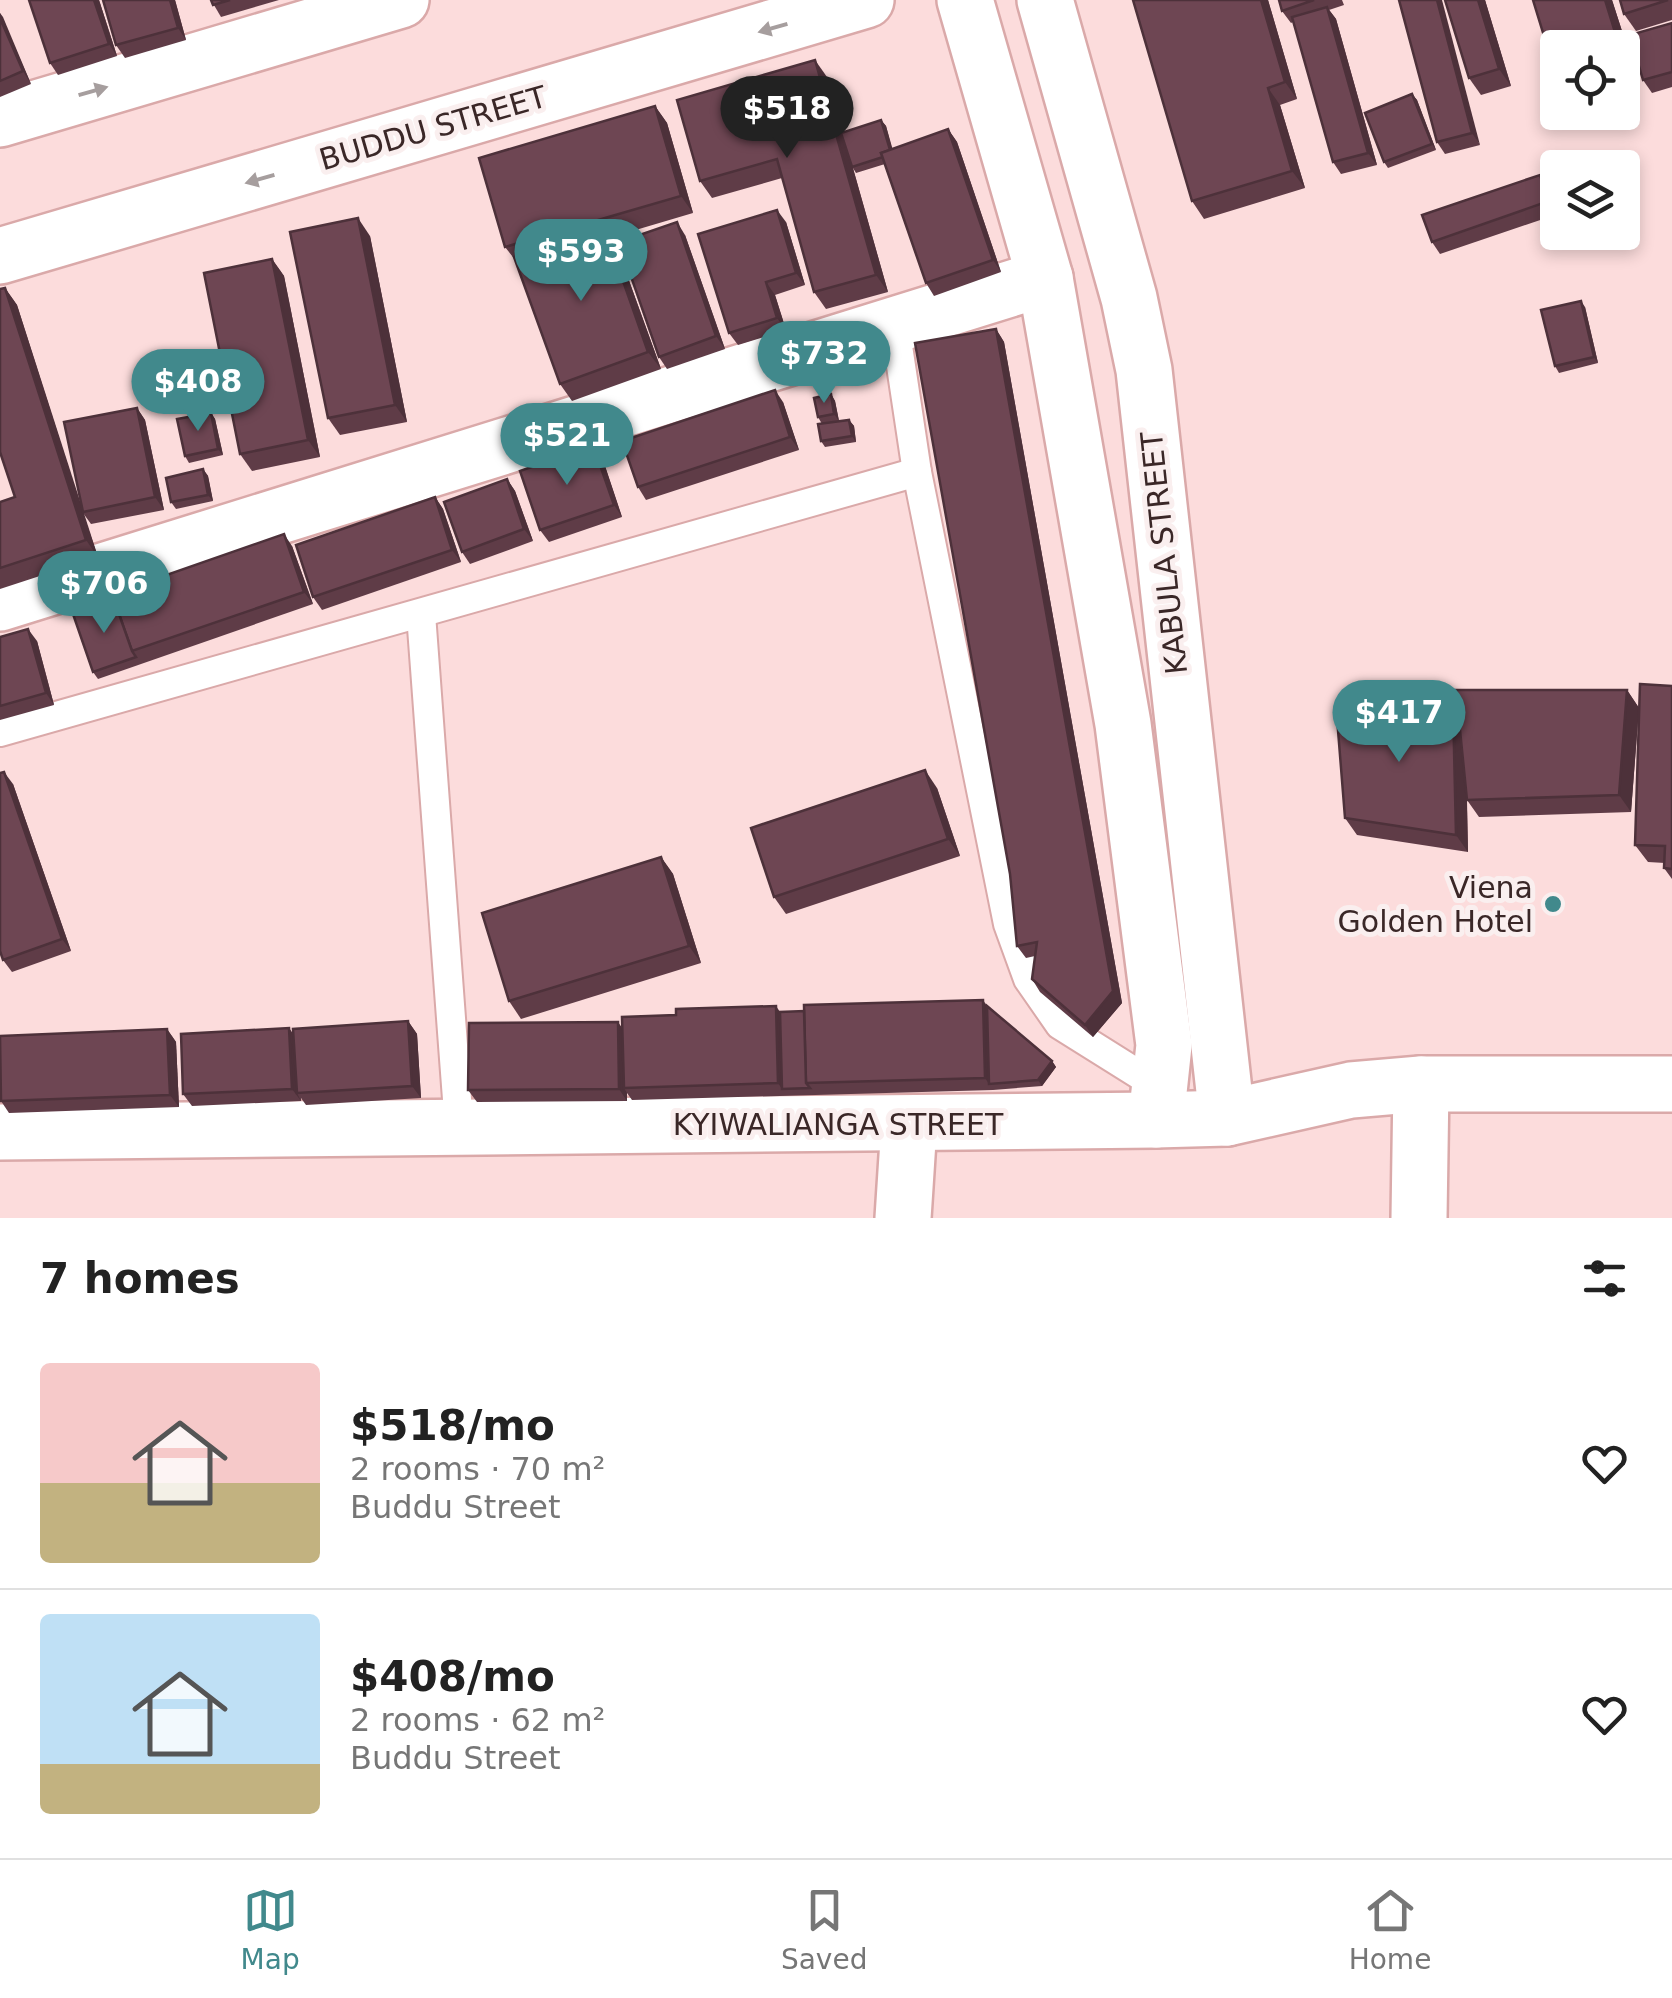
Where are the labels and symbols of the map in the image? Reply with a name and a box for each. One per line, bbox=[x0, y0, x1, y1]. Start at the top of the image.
one-way arrow bbox=[757, 21, 788, 36]
pin: $518 bbox=[728, 76, 846, 161]
street label: BUDDU STREET bbox=[315, 79, 551, 177]
one-way arrow bbox=[79, 83, 109, 98]
one-way arrow bbox=[244, 172, 275, 187]
pin: $593 bbox=[522, 219, 640, 304]
pin: $732 bbox=[765, 321, 883, 406]
pin: $408 bbox=[139, 349, 257, 434]
pin: $521 bbox=[508, 403, 626, 488]
street label: KABULA STREET bbox=[1134, 429, 1194, 676]
pin: $706 bbox=[45, 551, 163, 636]
pin: $417 bbox=[1340, 680, 1458, 765]
place label: Viena Golden Hotel bbox=[1338, 870, 1533, 939]
marker: Viena Golden Hotel bbox=[1542, 893, 1564, 915]
street label: KYIWALIANGA STREET bbox=[673, 1107, 1004, 1142]

